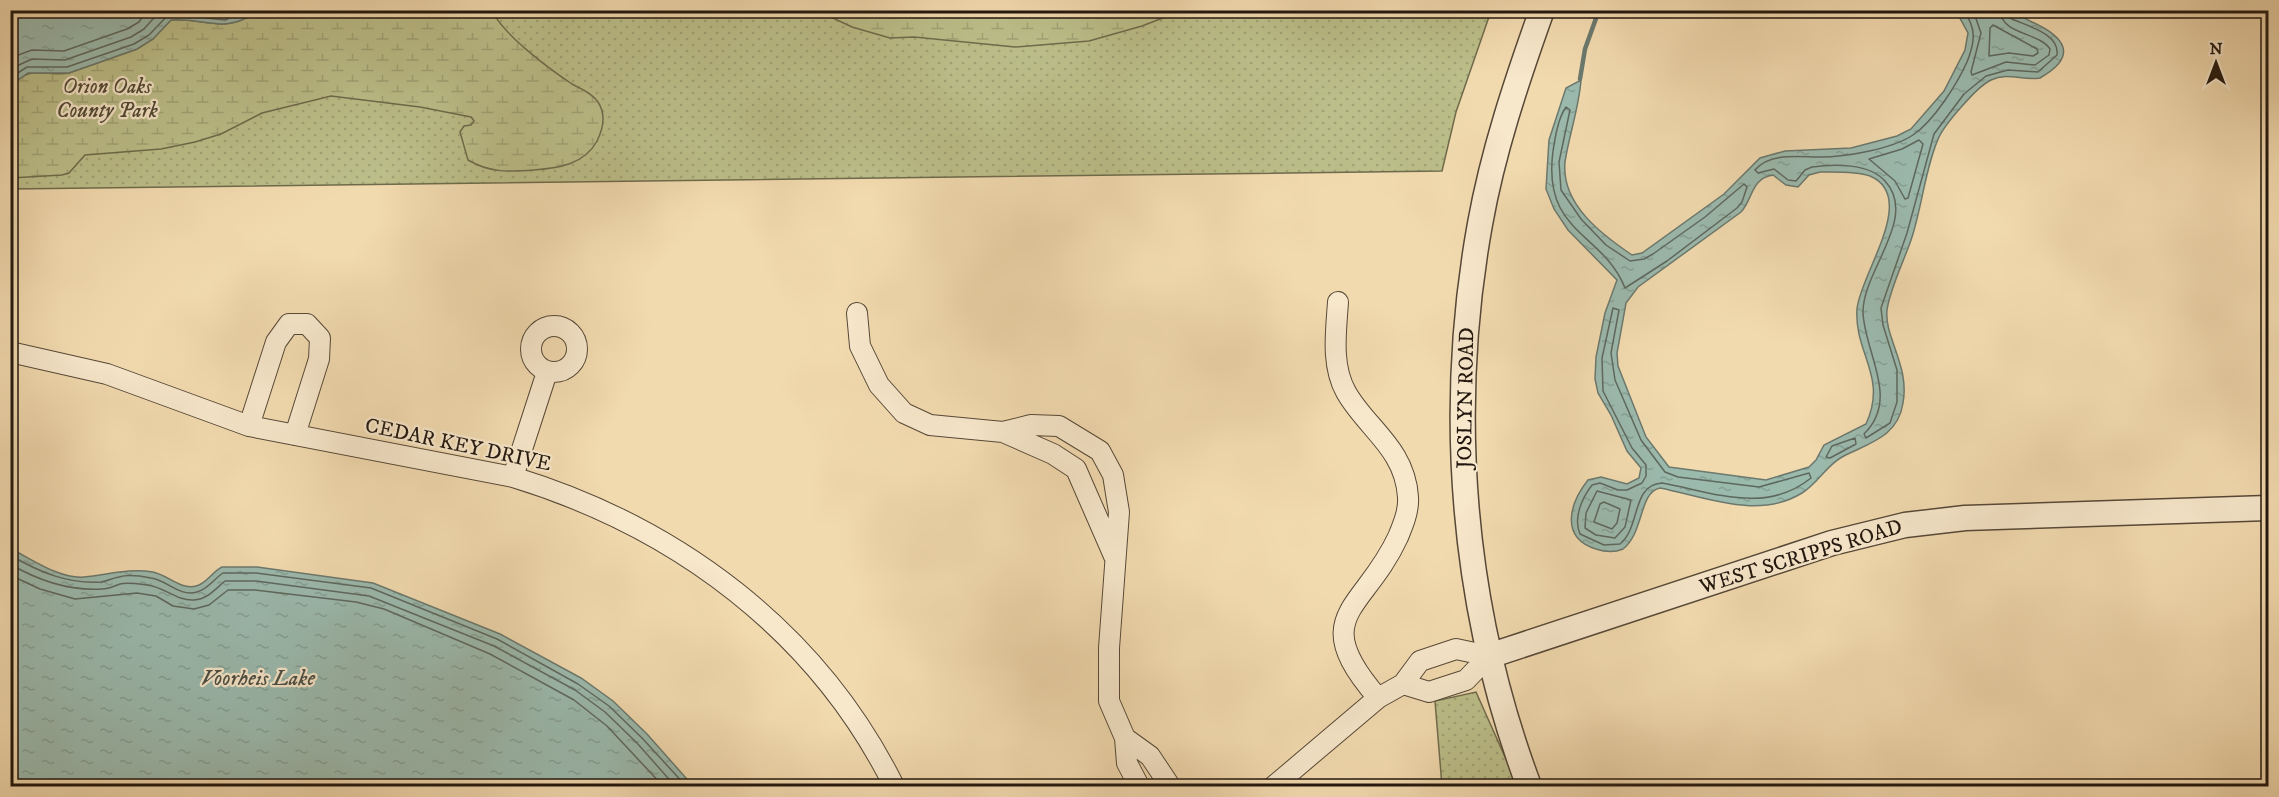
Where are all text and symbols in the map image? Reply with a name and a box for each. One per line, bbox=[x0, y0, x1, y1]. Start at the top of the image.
north arrow bbox=[2186, 33, 2246, 93]
text: N bbox=[2209, 39, 2223, 59]
park label: Orion Oaks County Park bbox=[56, 74, 158, 124]
street label: JOSLYN ROAD bbox=[1452, 327, 1480, 471]
street label: CEDAR KEY DRIVE bbox=[363, 413, 554, 477]
street label: WEST SCRIPPS ROAD bbox=[1696, 514, 1905, 601]
water label: Voorheis Lake bbox=[201, 665, 316, 692]

